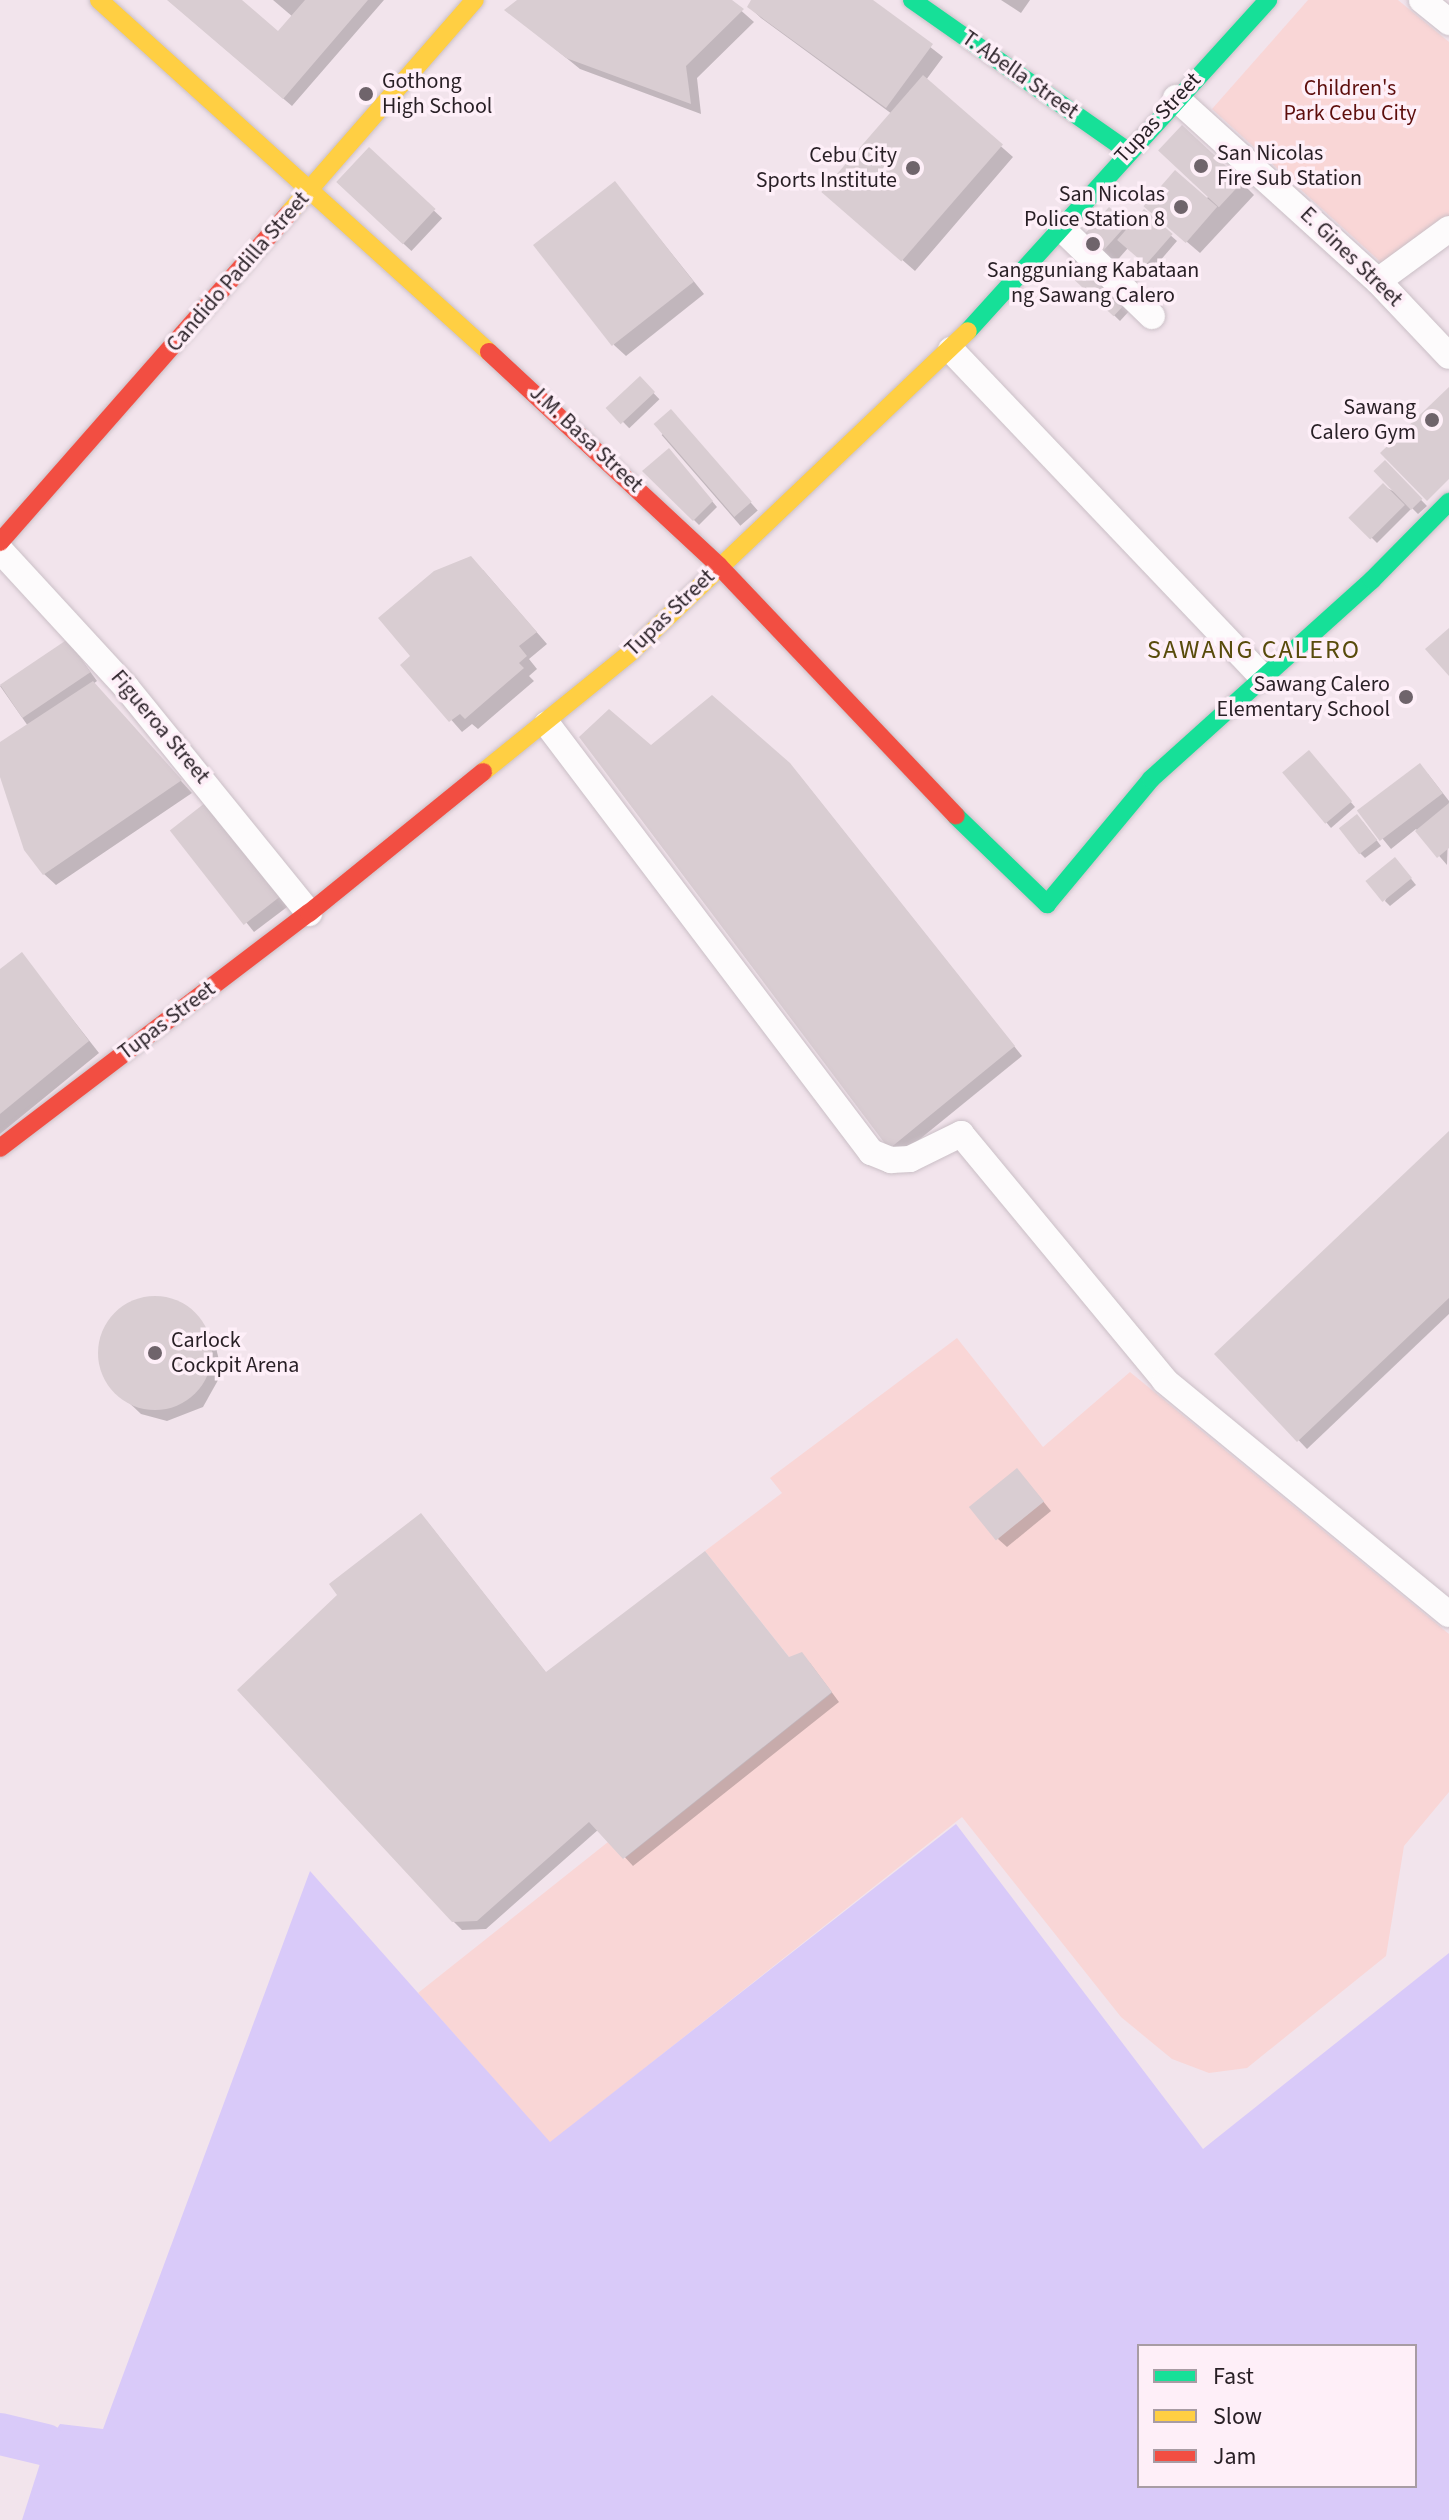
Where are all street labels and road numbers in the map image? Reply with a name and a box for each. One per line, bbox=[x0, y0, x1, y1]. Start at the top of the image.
street label: T. Abella Street bbox=[957, 25, 1083, 125]
street label: Tupas Street bbox=[1109, 67, 1207, 169]
street label: Candido Padilla Street bbox=[161, 186, 315, 358]
street label: E. Gines Street bbox=[1294, 202, 1408, 312]
street label: J.M. Basa Street bbox=[524, 380, 648, 498]
street label: Tupas Street bbox=[620, 564, 720, 662]
street label: Figueroa Street bbox=[105, 665, 215, 789]
street label: Tupas Street bbox=[113, 976, 221, 1066]

